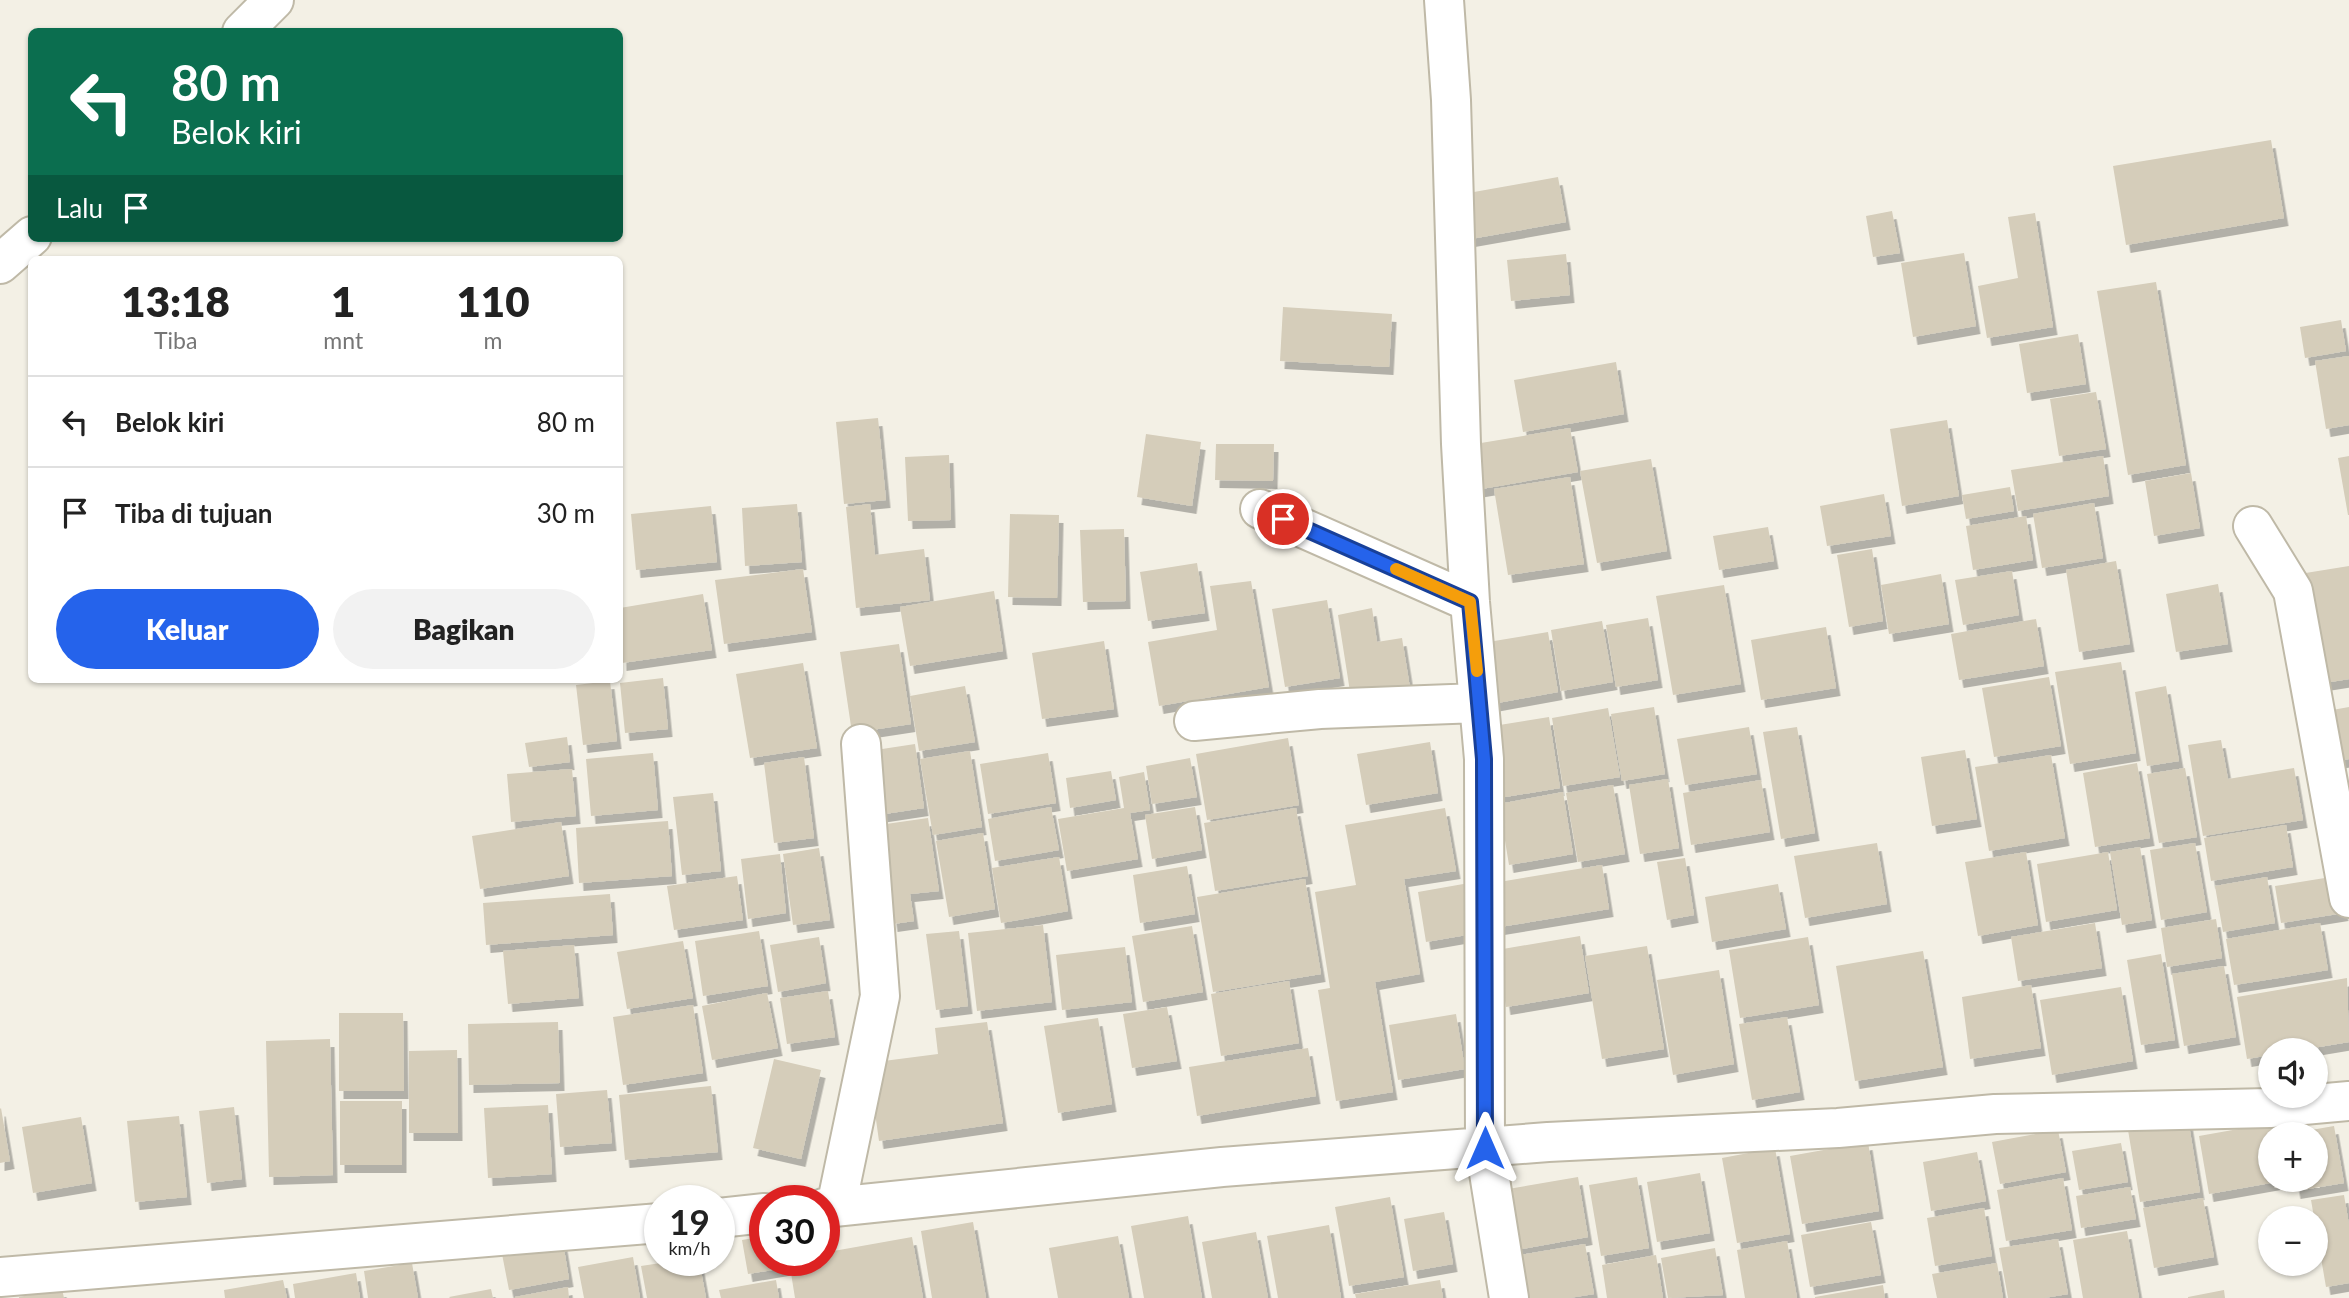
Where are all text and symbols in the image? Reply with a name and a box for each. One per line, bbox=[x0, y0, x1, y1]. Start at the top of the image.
text: 80 m bbox=[171, 53, 281, 111]
icon: left bbox=[56, 56, 147, 147]
text: Belok kiri bbox=[171, 112, 302, 151]
icon: arrive bbox=[117, 189, 155, 227]
text: Lalu bbox=[56, 192, 103, 224]
text: 13:18 bbox=[121, 276, 230, 326]
text: 1 bbox=[331, 276, 355, 326]
text: 110 bbox=[457, 276, 530, 326]
text: Tiba bbox=[154, 326, 197, 354]
text: mnt bbox=[323, 326, 363, 354]
text: m bbox=[484, 326, 503, 354]
icon: left bbox=[56, 403, 94, 441]
text: Belok kiri bbox=[115, 406, 224, 438]
text: 80 m bbox=[537, 406, 595, 438]
pin bbox=[1253, 489, 1313, 549]
icon: arrive bbox=[56, 494, 94, 532]
text: Tiba di tujuan bbox=[115, 497, 273, 529]
text: 30 m bbox=[537, 497, 595, 529]
icon: arrive bbox=[1264, 500, 1302, 538]
button: Keluar bbox=[56, 589, 319, 669]
button: Bagikan bbox=[333, 589, 595, 669]
map controls bbox=[2258, 1038, 2328, 1276]
button: sound bbox=[2258, 1038, 2328, 1108]
position arrow bbox=[1448, 1111, 1522, 1185]
button: + bbox=[2258, 1122, 2328, 1192]
speed limit sign: 30 bbox=[749, 1185, 840, 1276]
text: 19 bbox=[669, 1200, 710, 1242]
button: − bbox=[2258, 1206, 2328, 1276]
text: km/h bbox=[668, 1237, 711, 1259]

